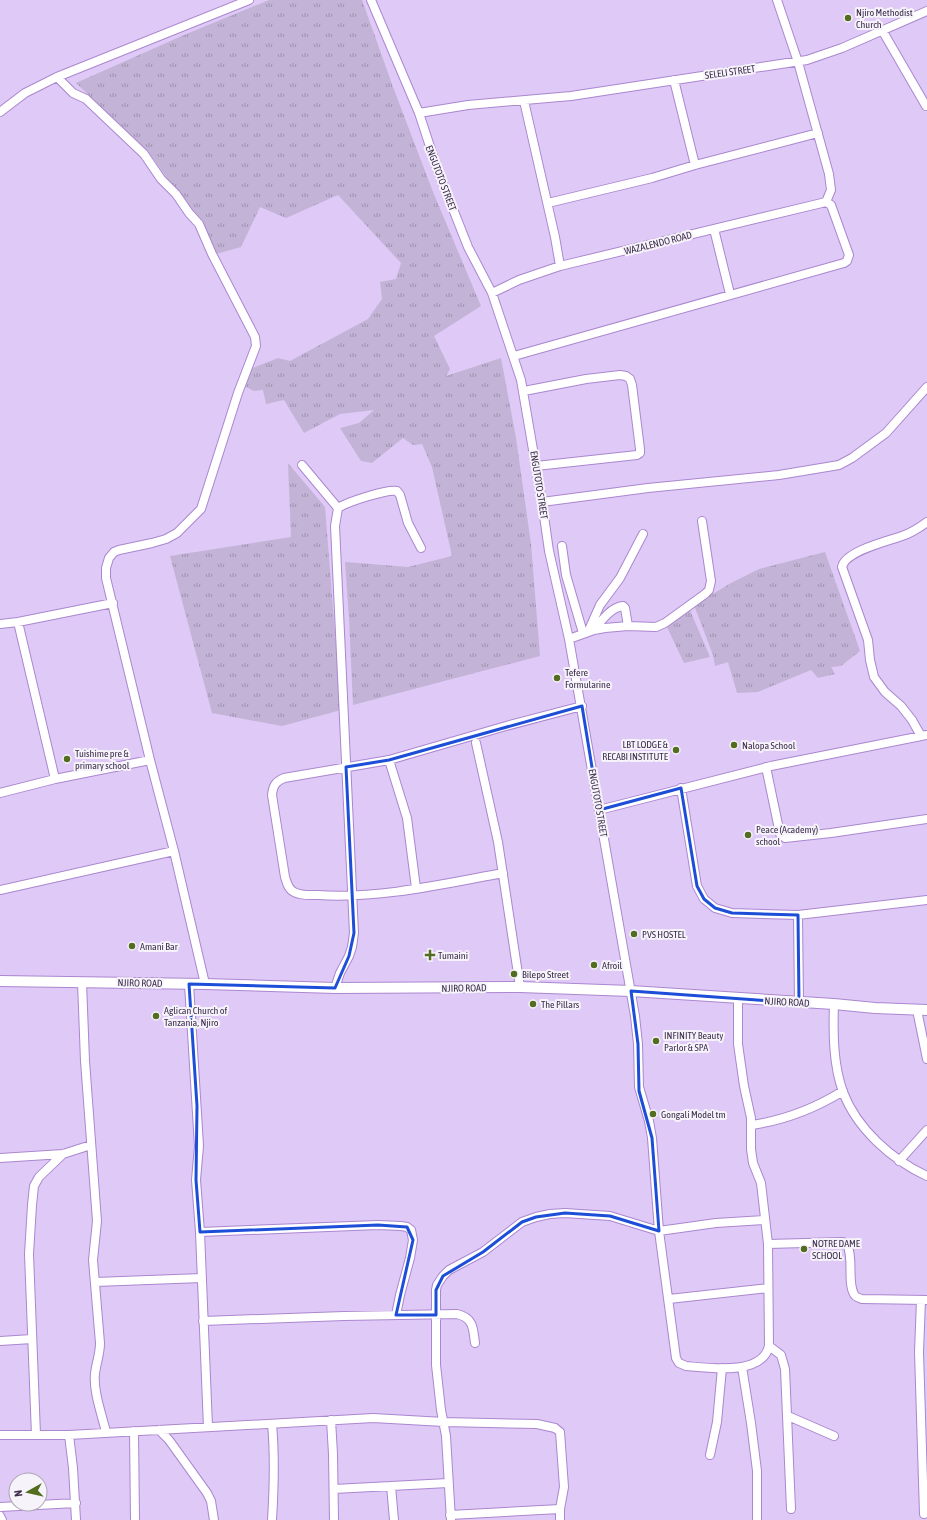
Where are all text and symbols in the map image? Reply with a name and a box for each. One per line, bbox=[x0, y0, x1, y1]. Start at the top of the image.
place label: Njiro Methodist Church bbox=[856, 7, 913, 30]
marker: Njiro Methodist Church bbox=[843, 13, 853, 23]
street label: SELELI STREET bbox=[704, 63, 757, 81]
street label: ENGUTOTO STREET bbox=[423, 144, 459, 213]
street label: WAZALENDO ROAD bbox=[623, 229, 693, 257]
street label: ENGUTOTO STREET bbox=[528, 450, 550, 521]
place label: Tefere Formularine bbox=[565, 667, 611, 690]
marker: Tefere Formularine bbox=[552, 673, 562, 683]
place label: LBT LODGE & RECABI INSTITUTE bbox=[602, 739, 669, 762]
marker: Nalopa School bbox=[729, 740, 739, 750]
place label: Nalopa School bbox=[742, 740, 796, 751]
marker: LBT LODGE & RECABI INSTITUTE bbox=[671, 745, 681, 755]
place label: Tuishime pre & primary school bbox=[75, 748, 130, 771]
marker: Tuishime pre & primary school bbox=[62, 754, 72, 764]
street label: ENGUTOTO STREET bbox=[587, 768, 610, 839]
place label: Peace (Academy) school bbox=[756, 824, 818, 847]
marker: Peace (Academy) school bbox=[743, 830, 753, 840]
marker: PVS HOSTEL bbox=[629, 929, 639, 939]
place label: PVS HOSTEL bbox=[642, 929, 686, 940]
marker: Amani Bar bbox=[127, 941, 137, 951]
place label: Amani Bar bbox=[140, 941, 179, 952]
marker: Tumaini bbox=[425, 950, 435, 960]
place label: Tumaini bbox=[438, 950, 468, 961]
marker: Afroil bbox=[589, 960, 599, 970]
place label: Afroil bbox=[602, 960, 623, 971]
marker: Bilepo Street bbox=[509, 969, 519, 979]
place label: Bilepo Street bbox=[522, 969, 569, 980]
street label: NJIRO ROAD bbox=[117, 977, 163, 989]
street label: NJIRO ROAD bbox=[441, 982, 487, 994]
street label: NJIRO ROAD bbox=[764, 995, 810, 1009]
marker: The Pillars bbox=[528, 999, 538, 1009]
place label: The Pillars bbox=[541, 999, 580, 1010]
place label: Aglican Church of Tanzania, Njiro bbox=[164, 1005, 227, 1028]
marker: Aglican Church of Tanzania, Njiro bbox=[151, 1011, 161, 1021]
place label: INFINITY Beauty Parlor & SPA bbox=[664, 1030, 723, 1053]
marker: INFINITY Beauty Parlor & SPA bbox=[651, 1036, 661, 1046]
marker: Gongali Model tm bbox=[648, 1109, 658, 1119]
place label: Gongali Model tm bbox=[661, 1109, 726, 1120]
place label: NOTRE DAME SCHOOL bbox=[812, 1238, 861, 1261]
marker: NOTRE DAME SCHOOL bbox=[799, 1244, 809, 1254]
north arrow bbox=[8, 1472, 48, 1512]
text: N bbox=[12, 1489, 24, 1497]

